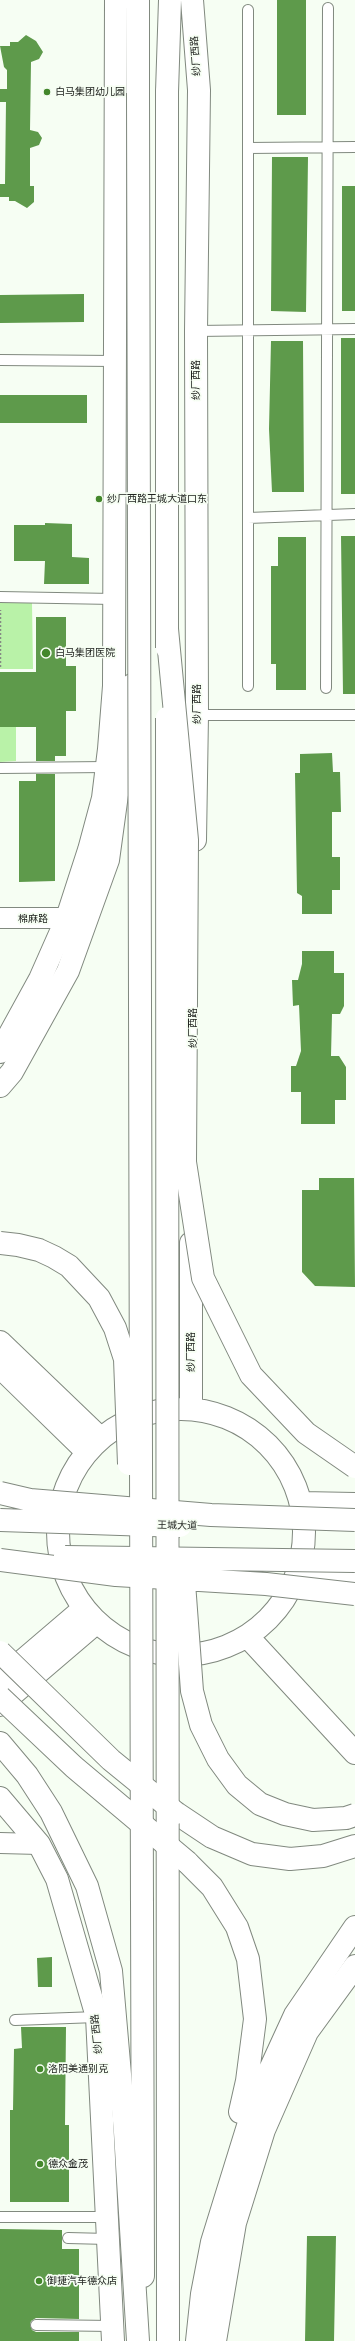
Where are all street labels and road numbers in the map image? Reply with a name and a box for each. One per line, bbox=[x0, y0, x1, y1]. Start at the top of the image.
street label: 纱厂西路 bbox=[189, 36, 203, 76]
street label: 纱厂西路 bbox=[190, 360, 202, 400]
street label: 纱厂西路 bbox=[191, 684, 203, 724]
street label: 棉麻路 bbox=[18, 913, 48, 925]
street label: 纱厂西路 bbox=[187, 1008, 199, 1048]
street label: 纱厂西路 bbox=[185, 1332, 197, 1372]
street label: 王城大道 bbox=[157, 1520, 197, 1532]
street label: 纱厂西路 bbox=[89, 2013, 105, 2055]

